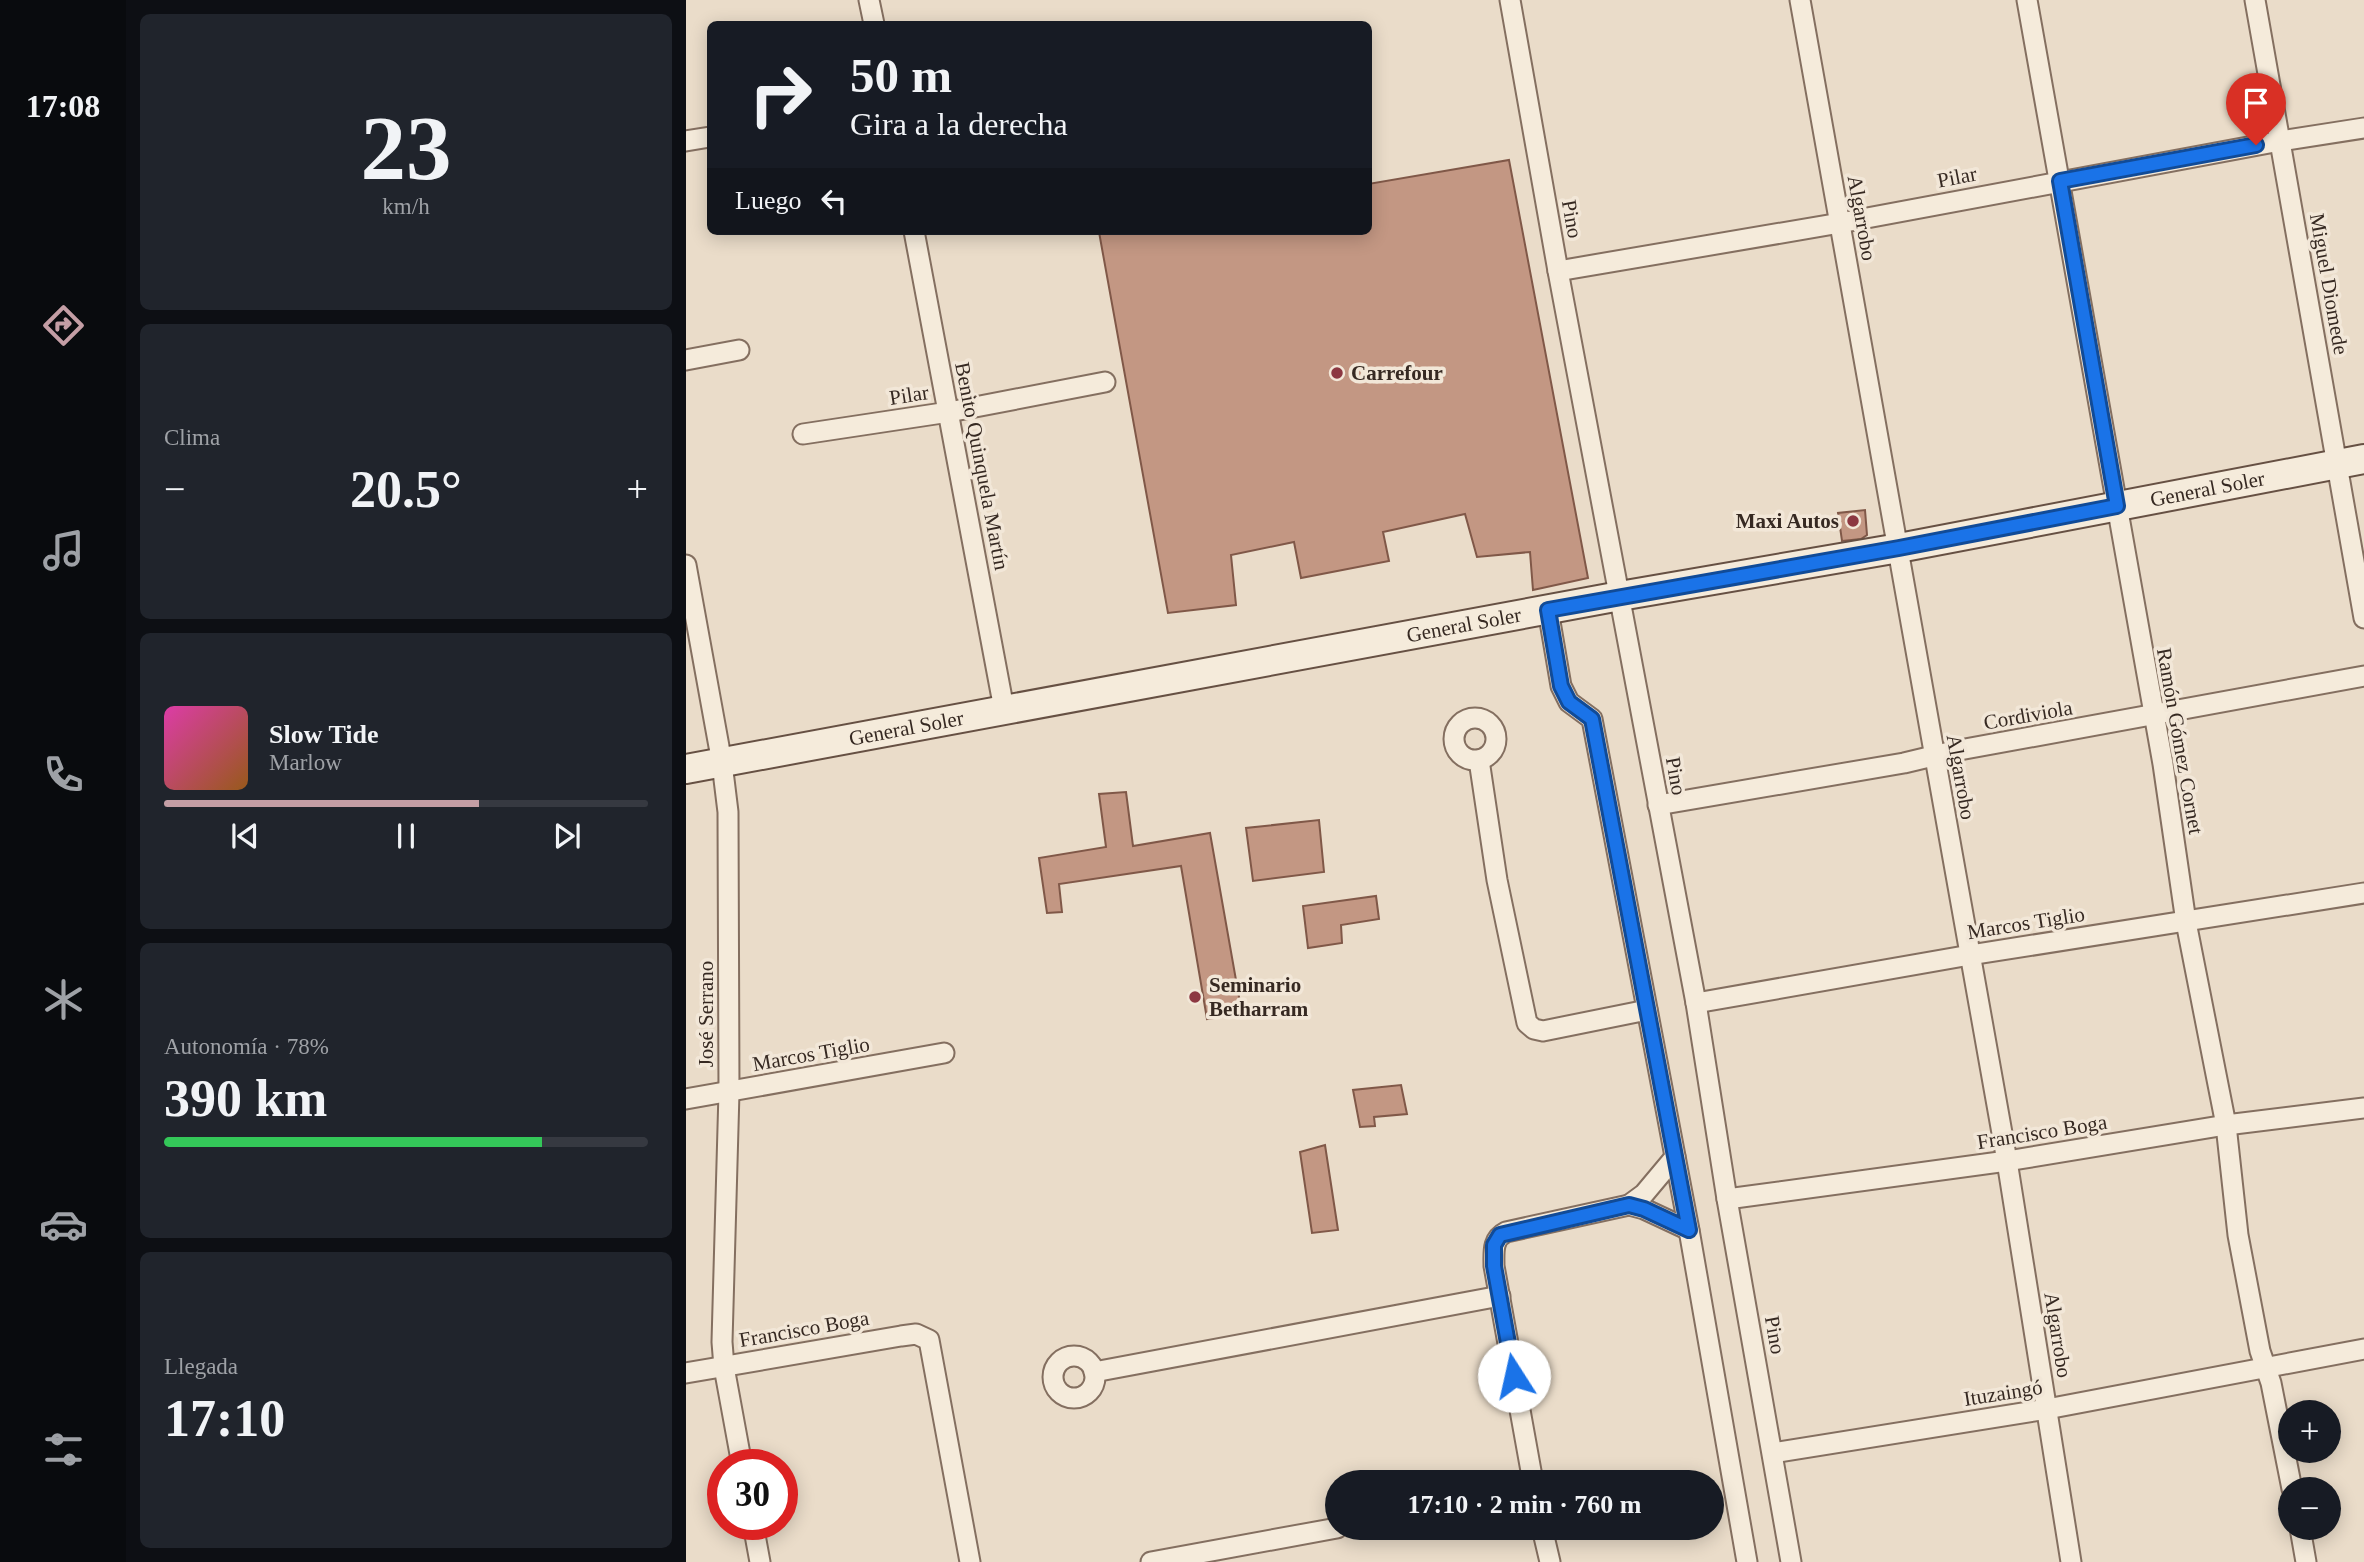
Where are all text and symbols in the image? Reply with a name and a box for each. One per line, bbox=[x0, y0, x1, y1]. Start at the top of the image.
text: 50 m bbox=[850, 48, 952, 103]
icon: right bbox=[735, 49, 826, 140]
pin bbox=[2226, 73, 2286, 145]
icon: arrive bbox=[2237, 84, 2275, 122]
text: 17:08 bbox=[26, 88, 100, 124]
text: 23 bbox=[361, 98, 452, 199]
text: Gira a la derecha bbox=[850, 106, 1068, 142]
street label: Pilar bbox=[1935, 161, 1979, 193]
street label: Algarrobo bbox=[1843, 173, 1881, 263]
icon: left bbox=[815, 182, 853, 220]
text: Luego bbox=[735, 186, 801, 215]
text: km/h bbox=[382, 194, 430, 219]
street label: Pino bbox=[1557, 198, 1587, 240]
street label: Miguel Diomede bbox=[2305, 212, 2353, 356]
icon: directions bbox=[39, 301, 88, 350]
street label: Benito Quinquela Martín bbox=[950, 360, 1014, 572]
place label: Carrefour bbox=[1351, 361, 1443, 385]
marker: Carrefour bbox=[1329, 365, 1345, 381]
street label: Pilar bbox=[888, 380, 930, 410]
text: Clima bbox=[164, 425, 220, 450]
text: 20.5° bbox=[350, 461, 462, 518]
street label: General Soler bbox=[2148, 466, 2267, 512]
text: − bbox=[164, 468, 185, 510]
text: + bbox=[627, 468, 648, 510]
place label: Maxi Autos bbox=[1736, 509, 1839, 533]
marker: Maxi Autos bbox=[1845, 513, 1861, 529]
icon: music bbox=[39, 526, 88, 575]
street label: General Soler bbox=[1405, 603, 1523, 647]
street label: Ramón Gómez Cornet bbox=[2152, 646, 2208, 836]
street label: Cordiviola bbox=[1982, 695, 2075, 735]
street label: General Soler bbox=[847, 706, 966, 751]
text: Slow Tide bbox=[269, 720, 379, 749]
street label: Algarrobo bbox=[1942, 732, 1980, 822]
icon: phone bbox=[39, 750, 88, 799]
text: Marlow bbox=[269, 750, 342, 775]
street label: Pino bbox=[1661, 755, 1691, 797]
icon: previous bbox=[226, 817, 264, 855]
icon: pause bbox=[387, 817, 425, 855]
icon: next bbox=[548, 817, 586, 855]
street label: Marcos Tiglio bbox=[1966, 902, 2086, 944]
street label: José Serrano bbox=[694, 961, 718, 1067]
place label: Seminario Betharram bbox=[1209, 973, 1309, 1021]
icon: climate bbox=[39, 975, 88, 1024]
marker: Seminario Betharram bbox=[1187, 989, 1203, 1005]
street label: Marcos Tiglio bbox=[751, 1032, 871, 1076]
text: Autonomía · 78% bbox=[164, 1034, 329, 1059]
text: 390 km bbox=[164, 1070, 327, 1127]
street label: Francisco Boga bbox=[1975, 1110, 2109, 1154]
icon: car bbox=[39, 1200, 88, 1249]
street label: Algarrobo bbox=[2039, 1290, 2077, 1380]
street label: Francisco Boga bbox=[737, 1306, 871, 1352]
street label: Pino bbox=[1760, 1314, 1790, 1356]
position arrow bbox=[1477, 1339, 1551, 1413]
text: Llegada bbox=[164, 1354, 238, 1379]
street label: Ituzaingó bbox=[1962, 1375, 2044, 1411]
text: 17:10 bbox=[164, 1390, 285, 1447]
map controls bbox=[2278, 1400, 2341, 1540]
button: + bbox=[2278, 1400, 2341, 1463]
icon: filters bbox=[39, 1425, 88, 1474]
speed limit sign: 30 bbox=[707, 1449, 798, 1540]
button: − bbox=[2278, 1477, 2341, 1540]
text: 17:10 · 2 min · 760 m bbox=[1408, 1490, 1642, 1519]

